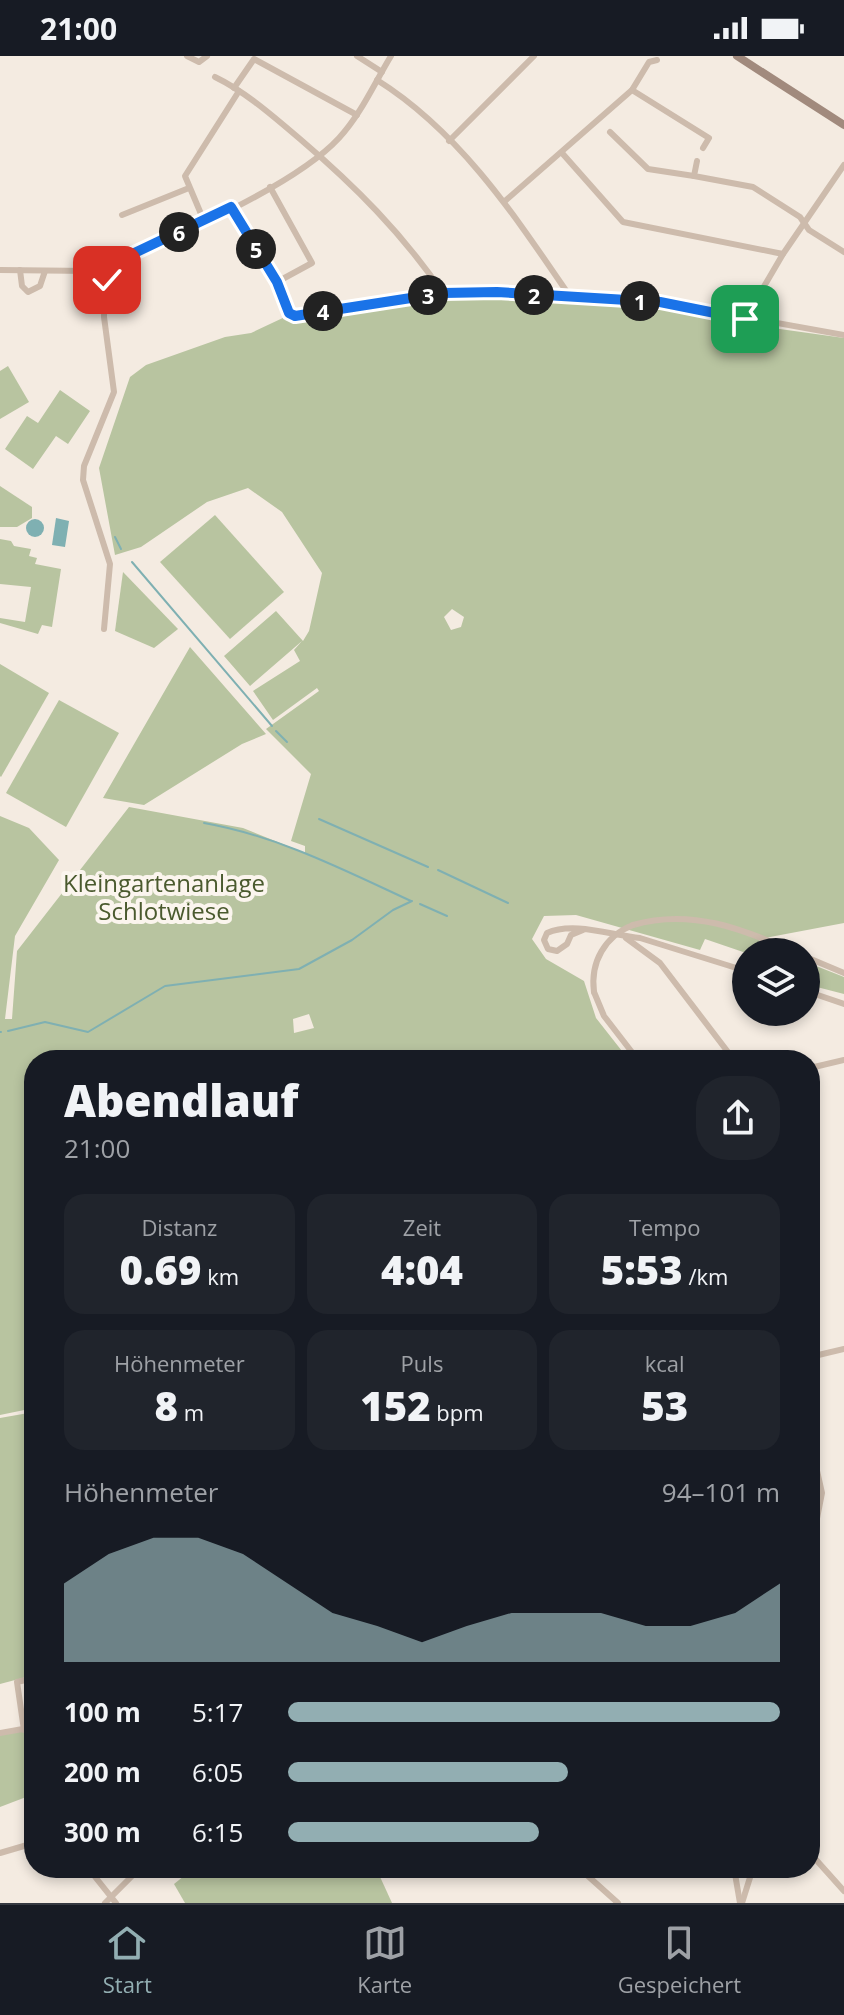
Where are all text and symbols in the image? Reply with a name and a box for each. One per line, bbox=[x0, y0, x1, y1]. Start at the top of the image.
text: 21:00 bbox=[40, 8, 117, 49]
pin: 6 bbox=[159, 212, 199, 252]
text: 6 bbox=[173, 217, 185, 247]
pin: 5 bbox=[236, 229, 276, 269]
text: 5 bbox=[250, 234, 262, 264]
pin bbox=[73, 246, 141, 314]
icon: check bbox=[85, 258, 129, 302]
pin: 3 bbox=[408, 275, 448, 315]
pin: 2 bbox=[514, 275, 554, 315]
text: 3 bbox=[422, 280, 434, 310]
text: 2 bbox=[528, 280, 540, 310]
pin: 1 bbox=[620, 281, 660, 321]
pin bbox=[711, 285, 779, 353]
text: 1 bbox=[634, 286, 646, 316]
pin: 4 bbox=[303, 291, 343, 331]
text: 4 bbox=[317, 296, 329, 326]
icon: arrive bbox=[723, 297, 767, 341]
park label: Kleingartenanlage Schlotwiese bbox=[63, 866, 265, 927]
map controls bbox=[732, 938, 820, 1026]
button: layers bbox=[732, 938, 820, 1026]
text: Abendlauf bbox=[64, 1070, 299, 1130]
button: share bbox=[696, 1076, 780, 1160]
text: 21:00 bbox=[64, 1130, 130, 1166]
text: Distanz bbox=[141, 1212, 217, 1242]
text: Zeit bbox=[403, 1212, 441, 1242]
text: Tempo bbox=[629, 1212, 700, 1242]
text: 0.69 bbox=[120, 1242, 201, 1297]
text: 4:04 bbox=[381, 1242, 463, 1297]
text: 5:53 bbox=[601, 1242, 683, 1297]
text: km bbox=[201, 1261, 239, 1291]
text: /km bbox=[683, 1261, 728, 1291]
text: Höhenmeter bbox=[114, 1348, 245, 1378]
text: Puls bbox=[401, 1348, 443, 1378]
text: kcal bbox=[645, 1348, 685, 1378]
text: 8 bbox=[155, 1378, 178, 1433]
text: 152 bbox=[360, 1378, 431, 1433]
text: 53 bbox=[641, 1378, 688, 1433]
text: m bbox=[178, 1397, 204, 1427]
text: bpm bbox=[431, 1397, 484, 1427]
text: Höhenmeter bbox=[64, 1474, 218, 1510]
text: 94–101 m bbox=[662, 1474, 780, 1510]
text: 100 m bbox=[64, 1694, 141, 1730]
text: 5:17 bbox=[192, 1694, 243, 1730]
text: 200 m bbox=[64, 1754, 141, 1790]
text: 6:05 bbox=[192, 1754, 243, 1790]
text: 300 m bbox=[64, 1814, 141, 1850]
text: 6:15 bbox=[192, 1814, 243, 1850]
tab: Start bbox=[103, 1921, 152, 1999]
tab: Karte bbox=[357, 1921, 412, 1999]
tab: Gespeichert bbox=[618, 1921, 741, 1999]

